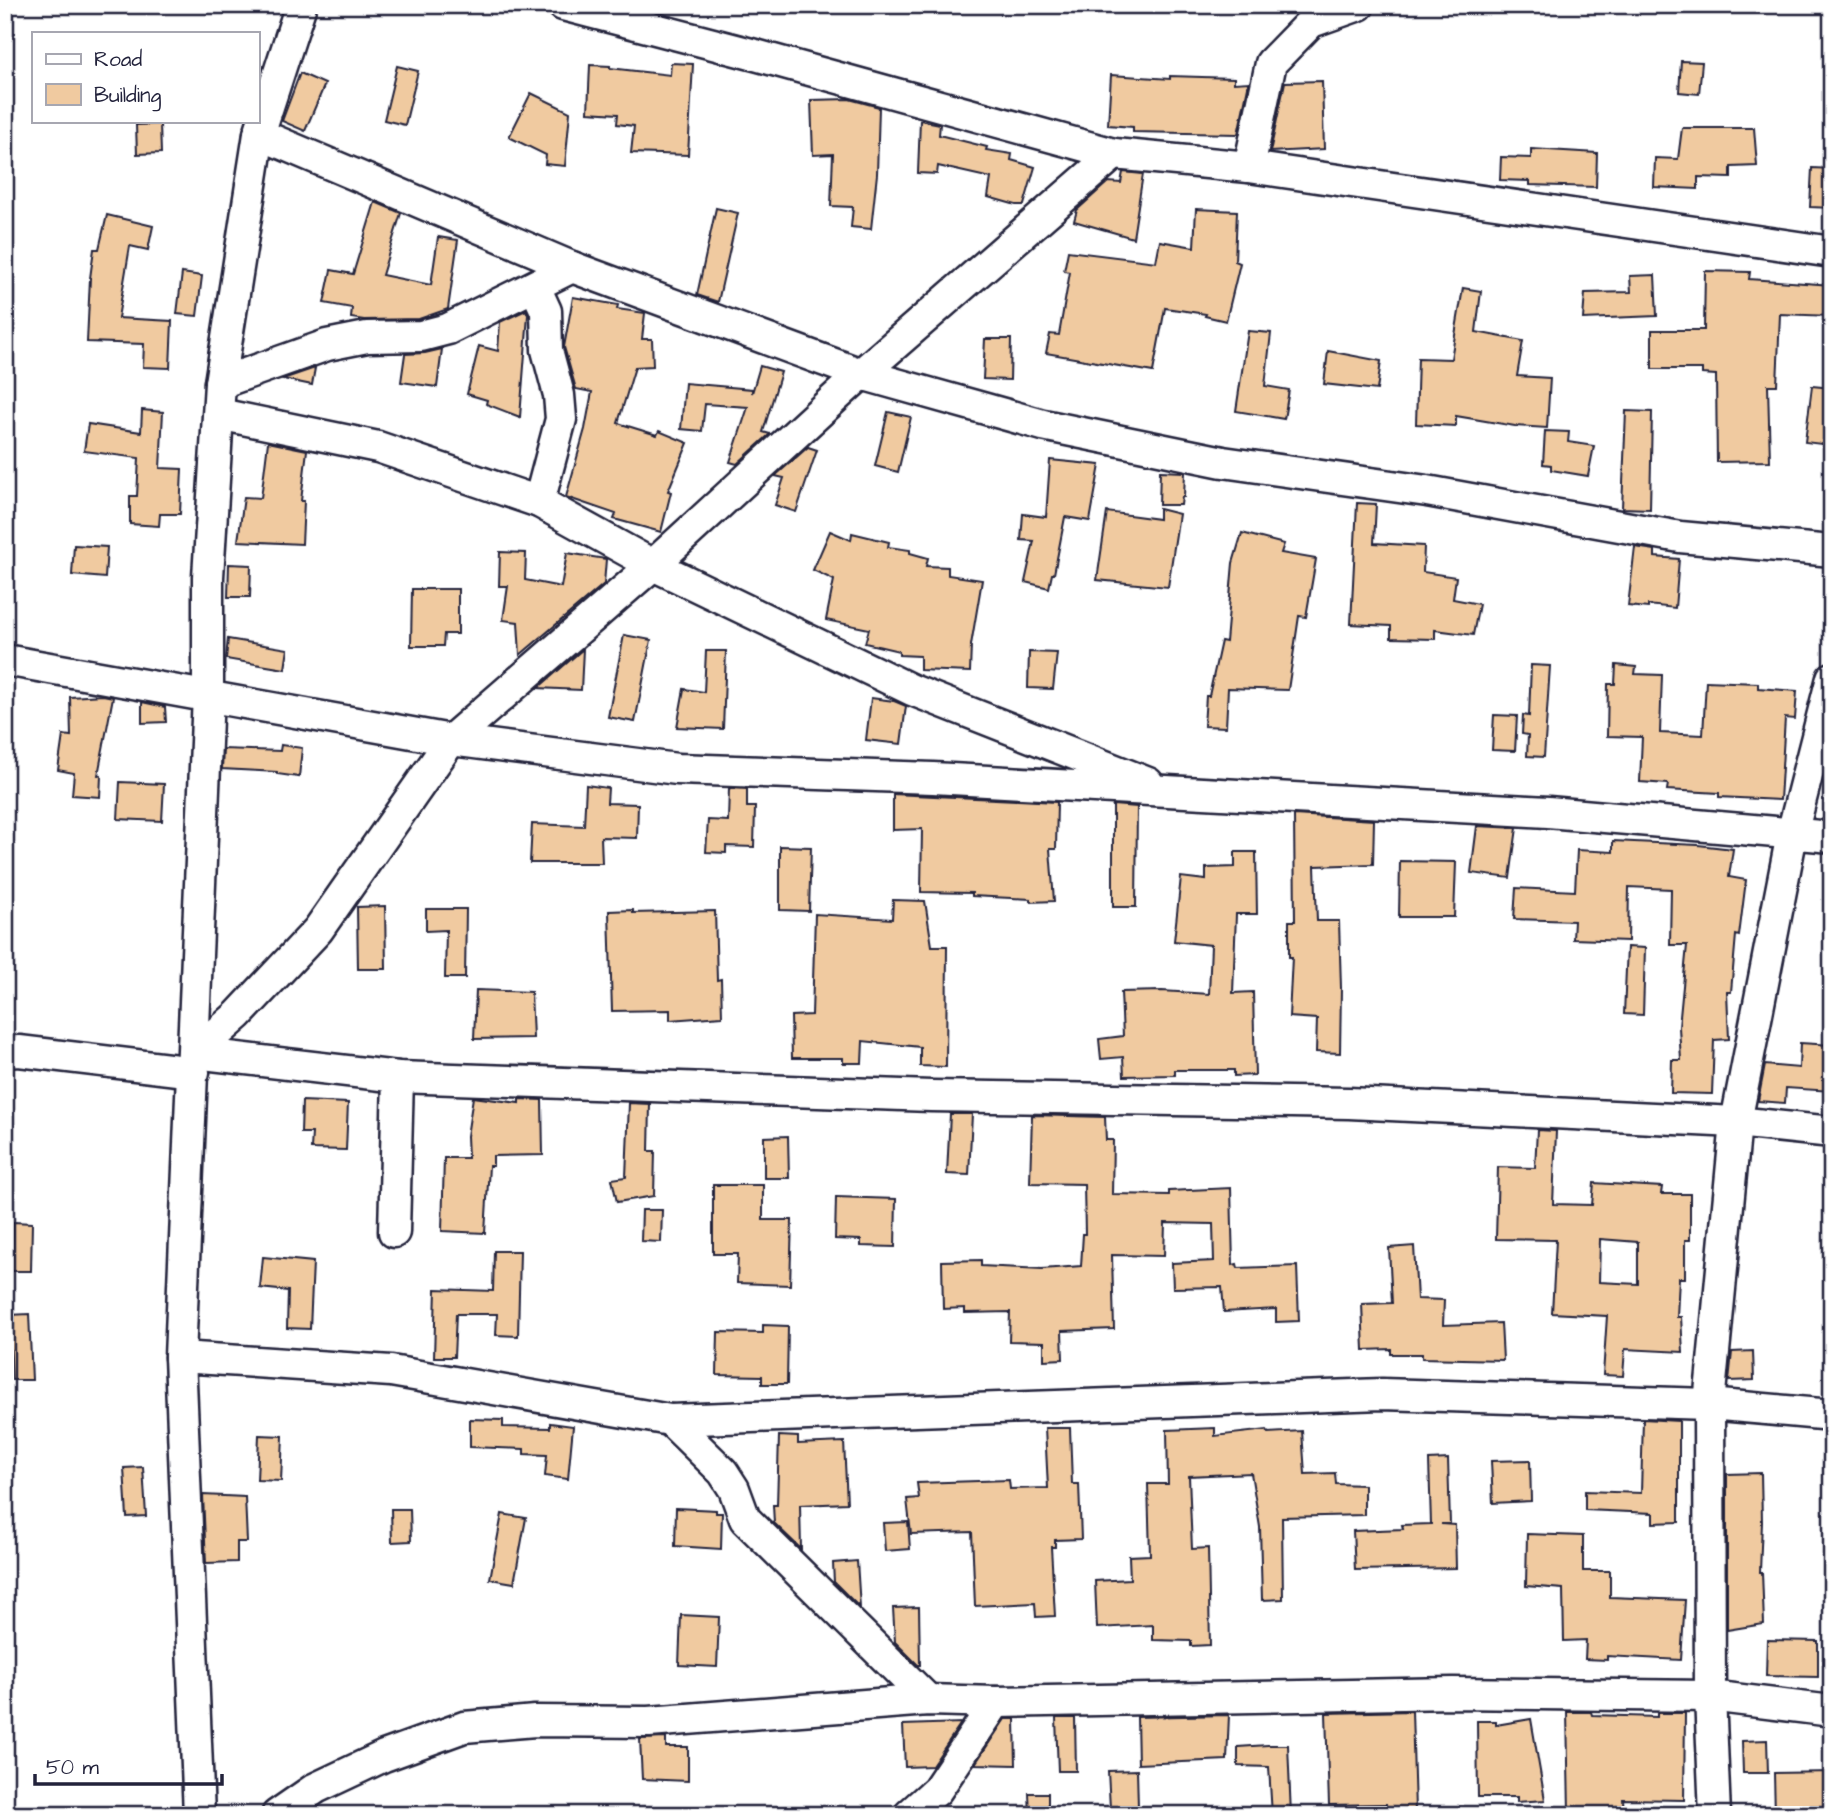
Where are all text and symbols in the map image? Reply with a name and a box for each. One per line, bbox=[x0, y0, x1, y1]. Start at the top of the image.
legend bbox=[32, 32, 259, 122]
text: Road bbox=[94, 45, 142, 74]
text: Building bbox=[94, 81, 162, 112]
scale bar bbox=[35, 1743, 222, 1787]
text: 50 m bbox=[46, 1753, 100, 1782]

